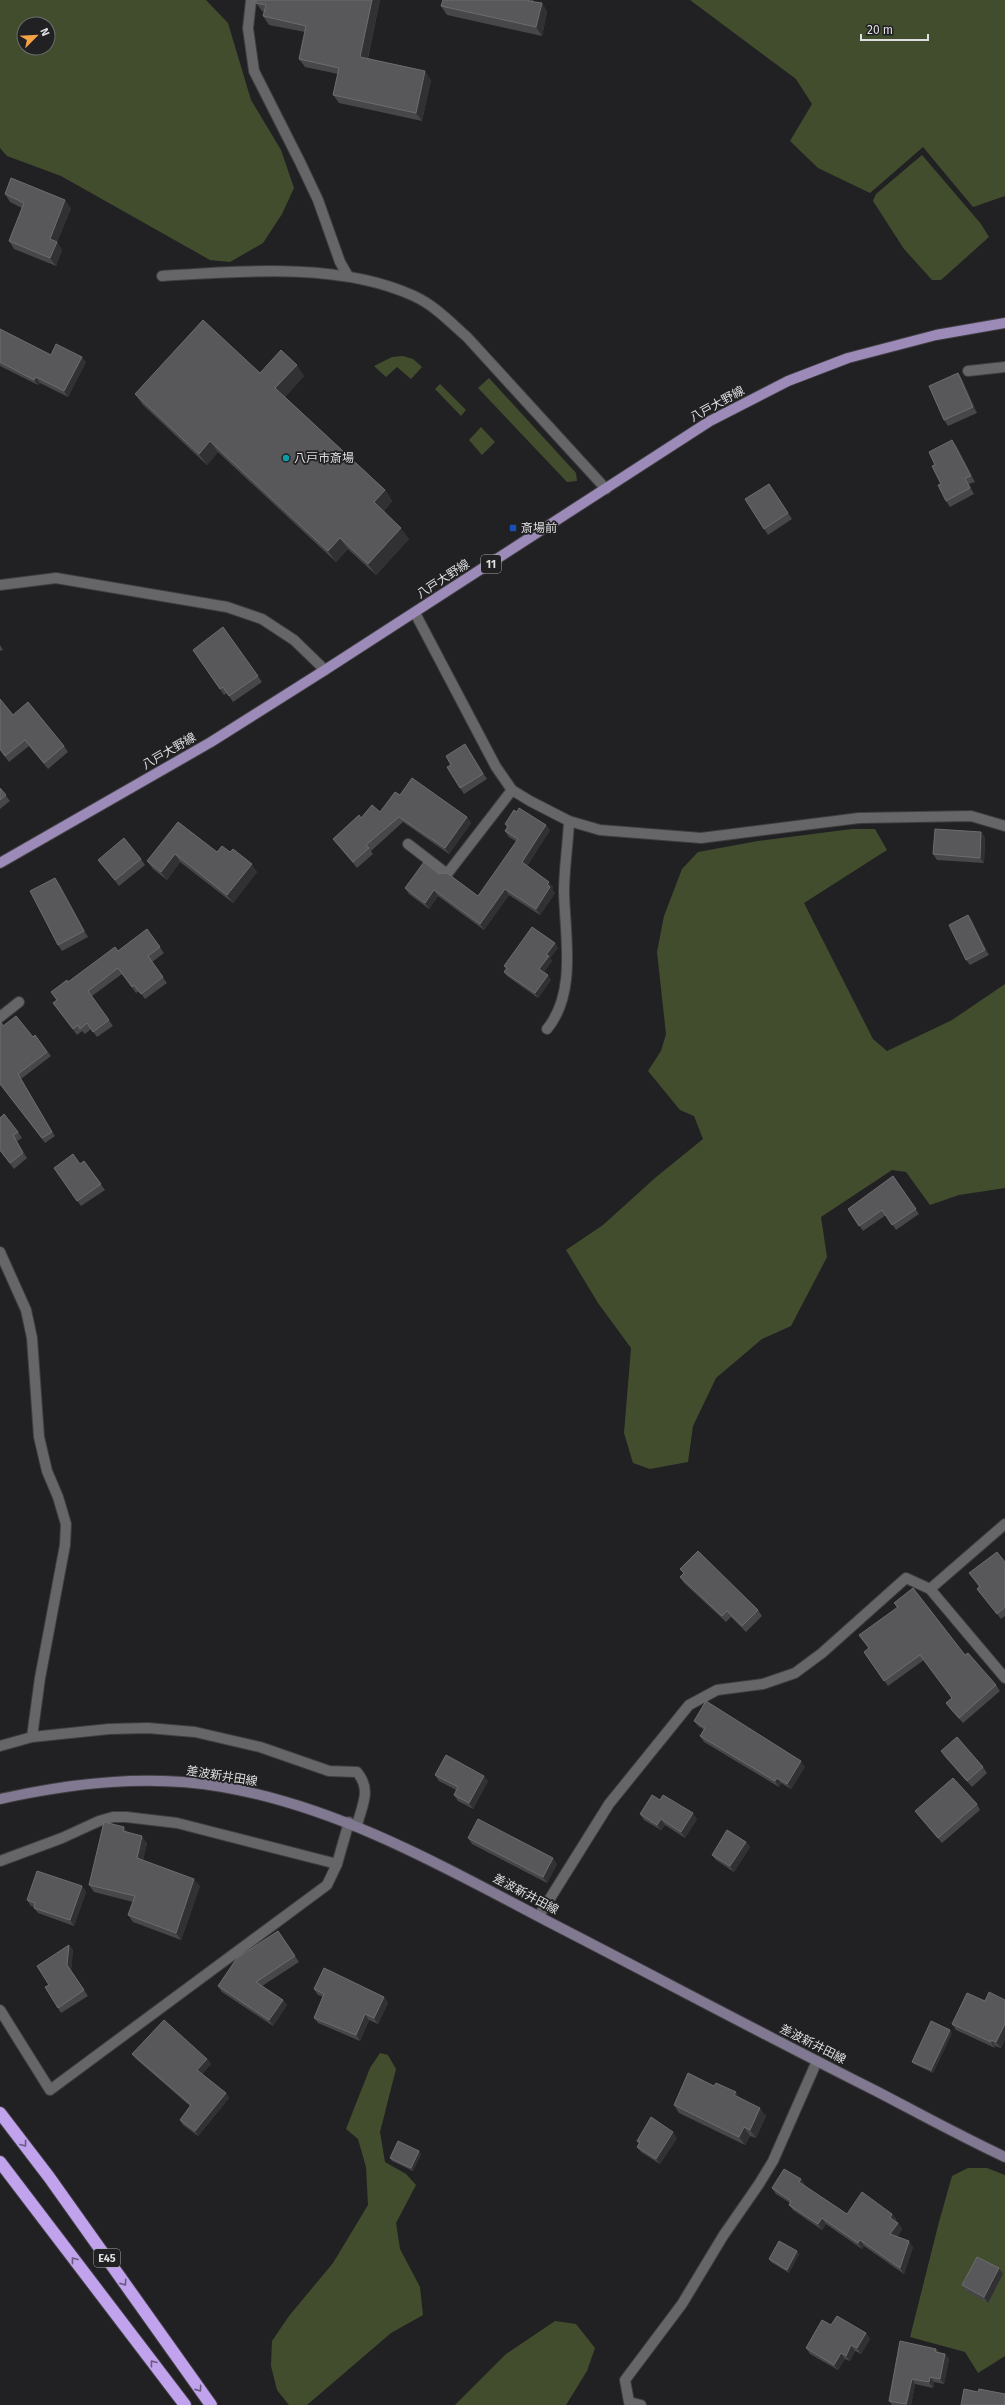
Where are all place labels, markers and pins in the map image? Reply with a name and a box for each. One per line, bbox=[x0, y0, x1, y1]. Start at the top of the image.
place label: 八戸市斎場 bbox=[294, 451, 354, 465]
marker: 八戸市斎場 bbox=[281, 453, 291, 463]
place label: 斎場前 bbox=[521, 521, 557, 535]
marker: 斎場前 bbox=[508, 523, 518, 533]

